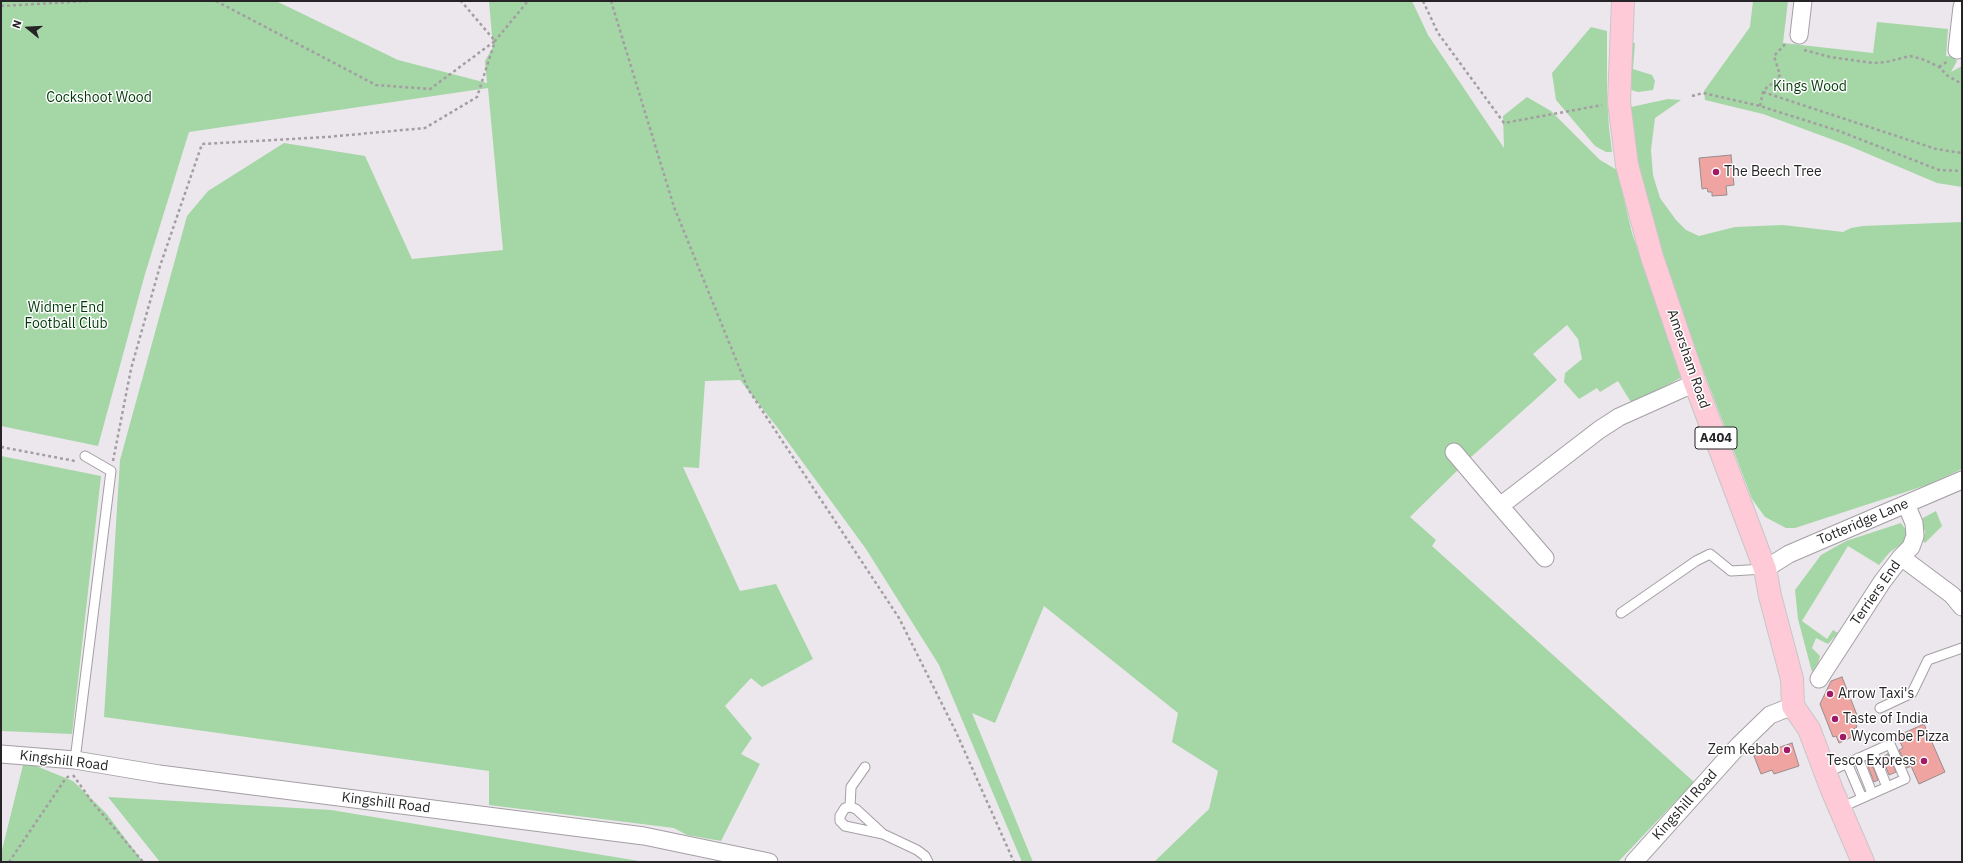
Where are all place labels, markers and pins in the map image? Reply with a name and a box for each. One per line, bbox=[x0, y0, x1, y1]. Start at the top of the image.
place label: The Beech Tree bbox=[1724, 164, 1822, 180]
marker: The Beech Tree bbox=[1711, 167, 1721, 177]
place label: Arrow Taxi's bbox=[1838, 686, 1914, 702]
marker: Arrow Taxi's bbox=[1825, 689, 1835, 699]
place label: Taste of India bbox=[1843, 711, 1928, 727]
marker: Taste of India bbox=[1830, 714, 1840, 724]
place label: Wycombe Pizza bbox=[1851, 729, 1949, 745]
marker: Wycombe Pizza bbox=[1838, 732, 1848, 742]
place label: Zem Kebab bbox=[1708, 742, 1779, 758]
marker: Zem Kebab bbox=[1782, 745, 1792, 755]
place label: Tesco Express bbox=[1827, 753, 1916, 769]
marker: Tesco Express bbox=[1919, 756, 1929, 766]

